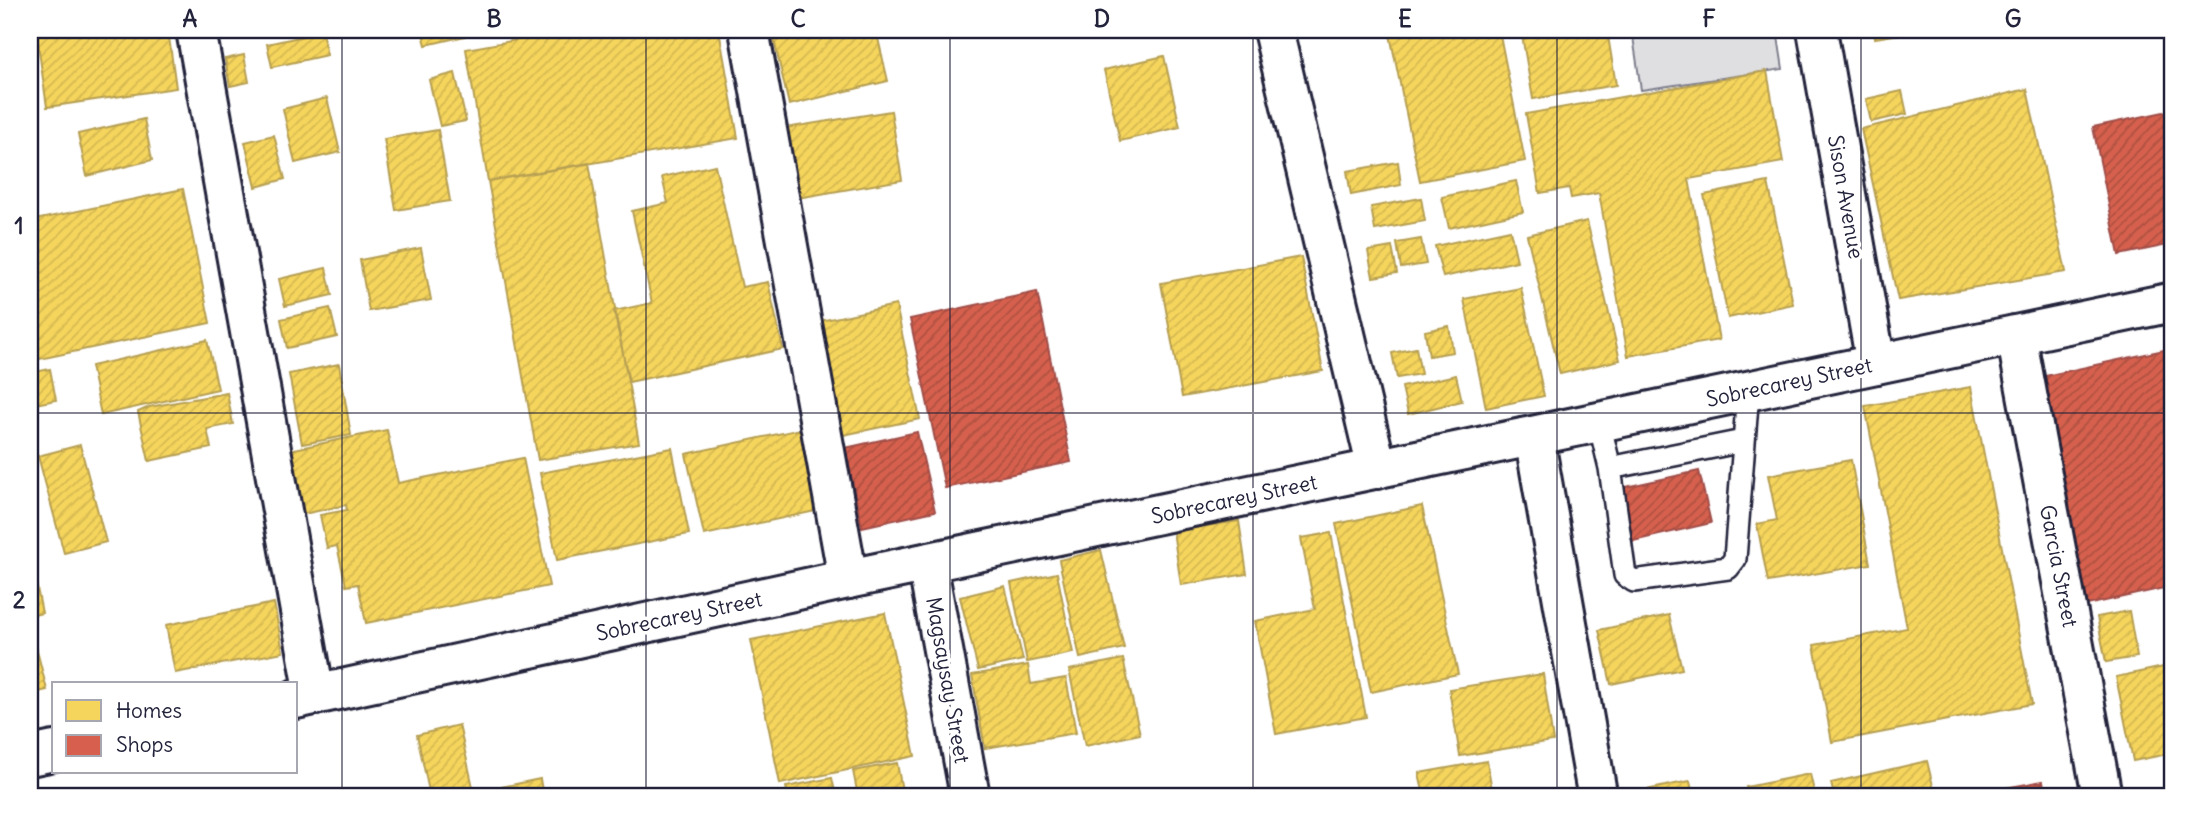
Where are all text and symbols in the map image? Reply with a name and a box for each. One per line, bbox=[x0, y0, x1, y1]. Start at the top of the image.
text: A bbox=[183, 4, 198, 33]
text: B bbox=[486, 4, 502, 33]
text: C bbox=[790, 4, 806, 33]
text: D bbox=[1094, 4, 1110, 33]
text: E bbox=[1398, 4, 1412, 33]
text: F bbox=[1702, 4, 1716, 33]
text: G bbox=[2005, 4, 2021, 33]
street label: Sison Avenue bbox=[1822, 133, 1870, 261]
text: 1 bbox=[14, 211, 24, 240]
street label: Sobrecarey Street bbox=[1704, 351, 1874, 413]
street label: Sobrecarey Street bbox=[1149, 468, 1319, 530]
street label: Garcia Street bbox=[2034, 503, 2084, 629]
text: 2 bbox=[13, 585, 26, 614]
street label: Sobrecarey Street bbox=[594, 585, 764, 647]
street label: Magsaysay Street bbox=[920, 595, 976, 765]
legend bbox=[52, 682, 298, 774]
text: Homes bbox=[116, 697, 182, 724]
text: Shops bbox=[116, 731, 173, 758]

